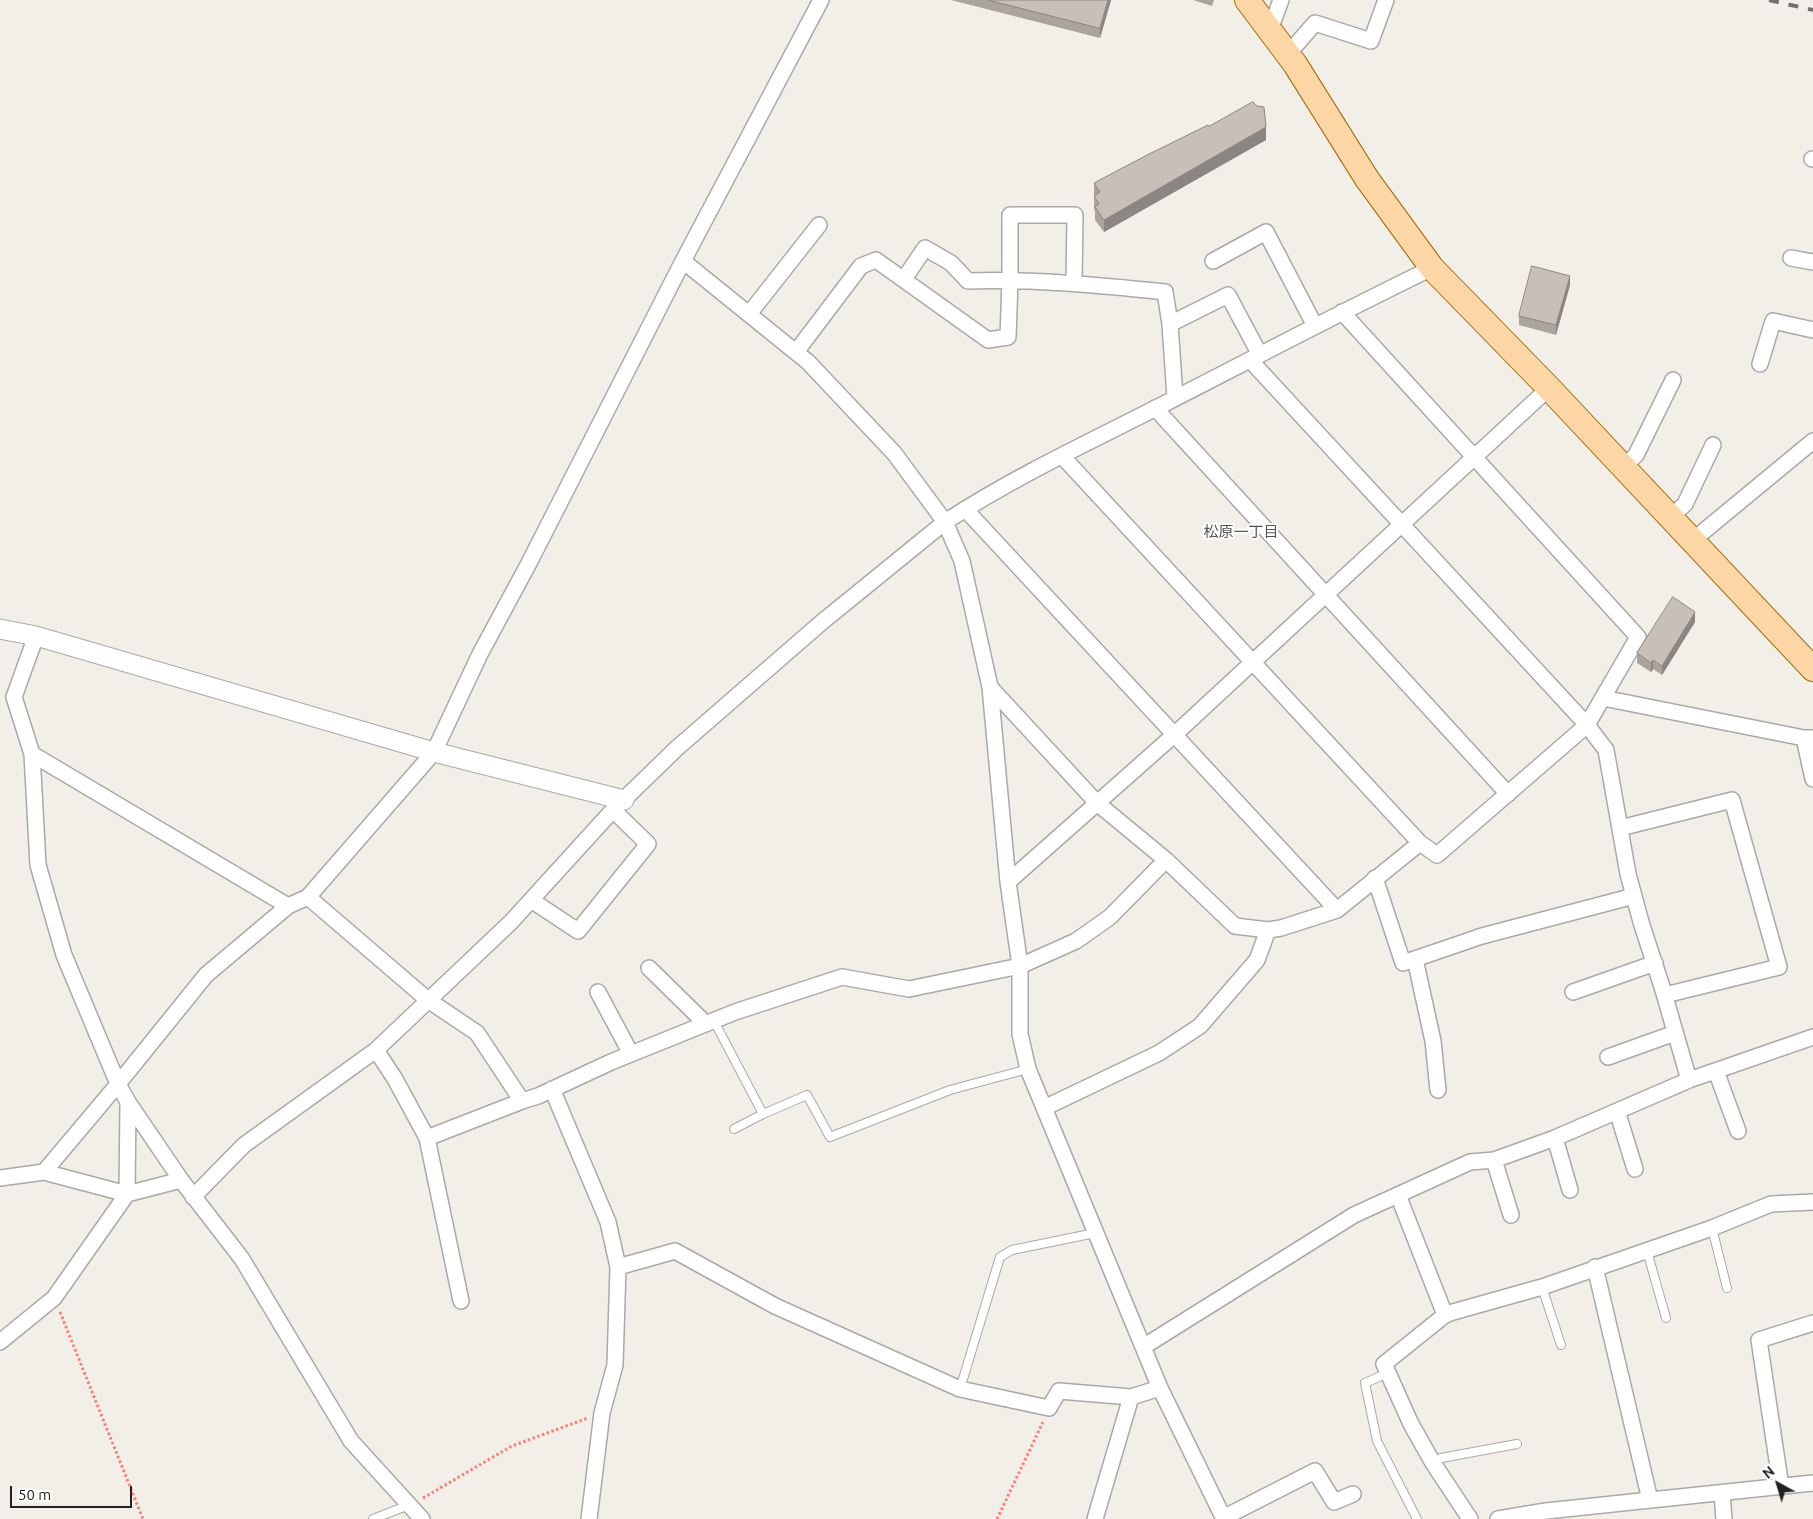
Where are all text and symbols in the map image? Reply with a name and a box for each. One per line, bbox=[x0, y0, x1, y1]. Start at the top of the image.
district label: 松原一丁目 bbox=[1204, 523, 1278, 541]
north arrow bbox=[1753, 1459, 1803, 1509]
text: N bbox=[1759, 1463, 1778, 1482]
scale bar bbox=[12, 1476, 135, 1508]
text: 50 m bbox=[18, 1486, 51, 1503]

